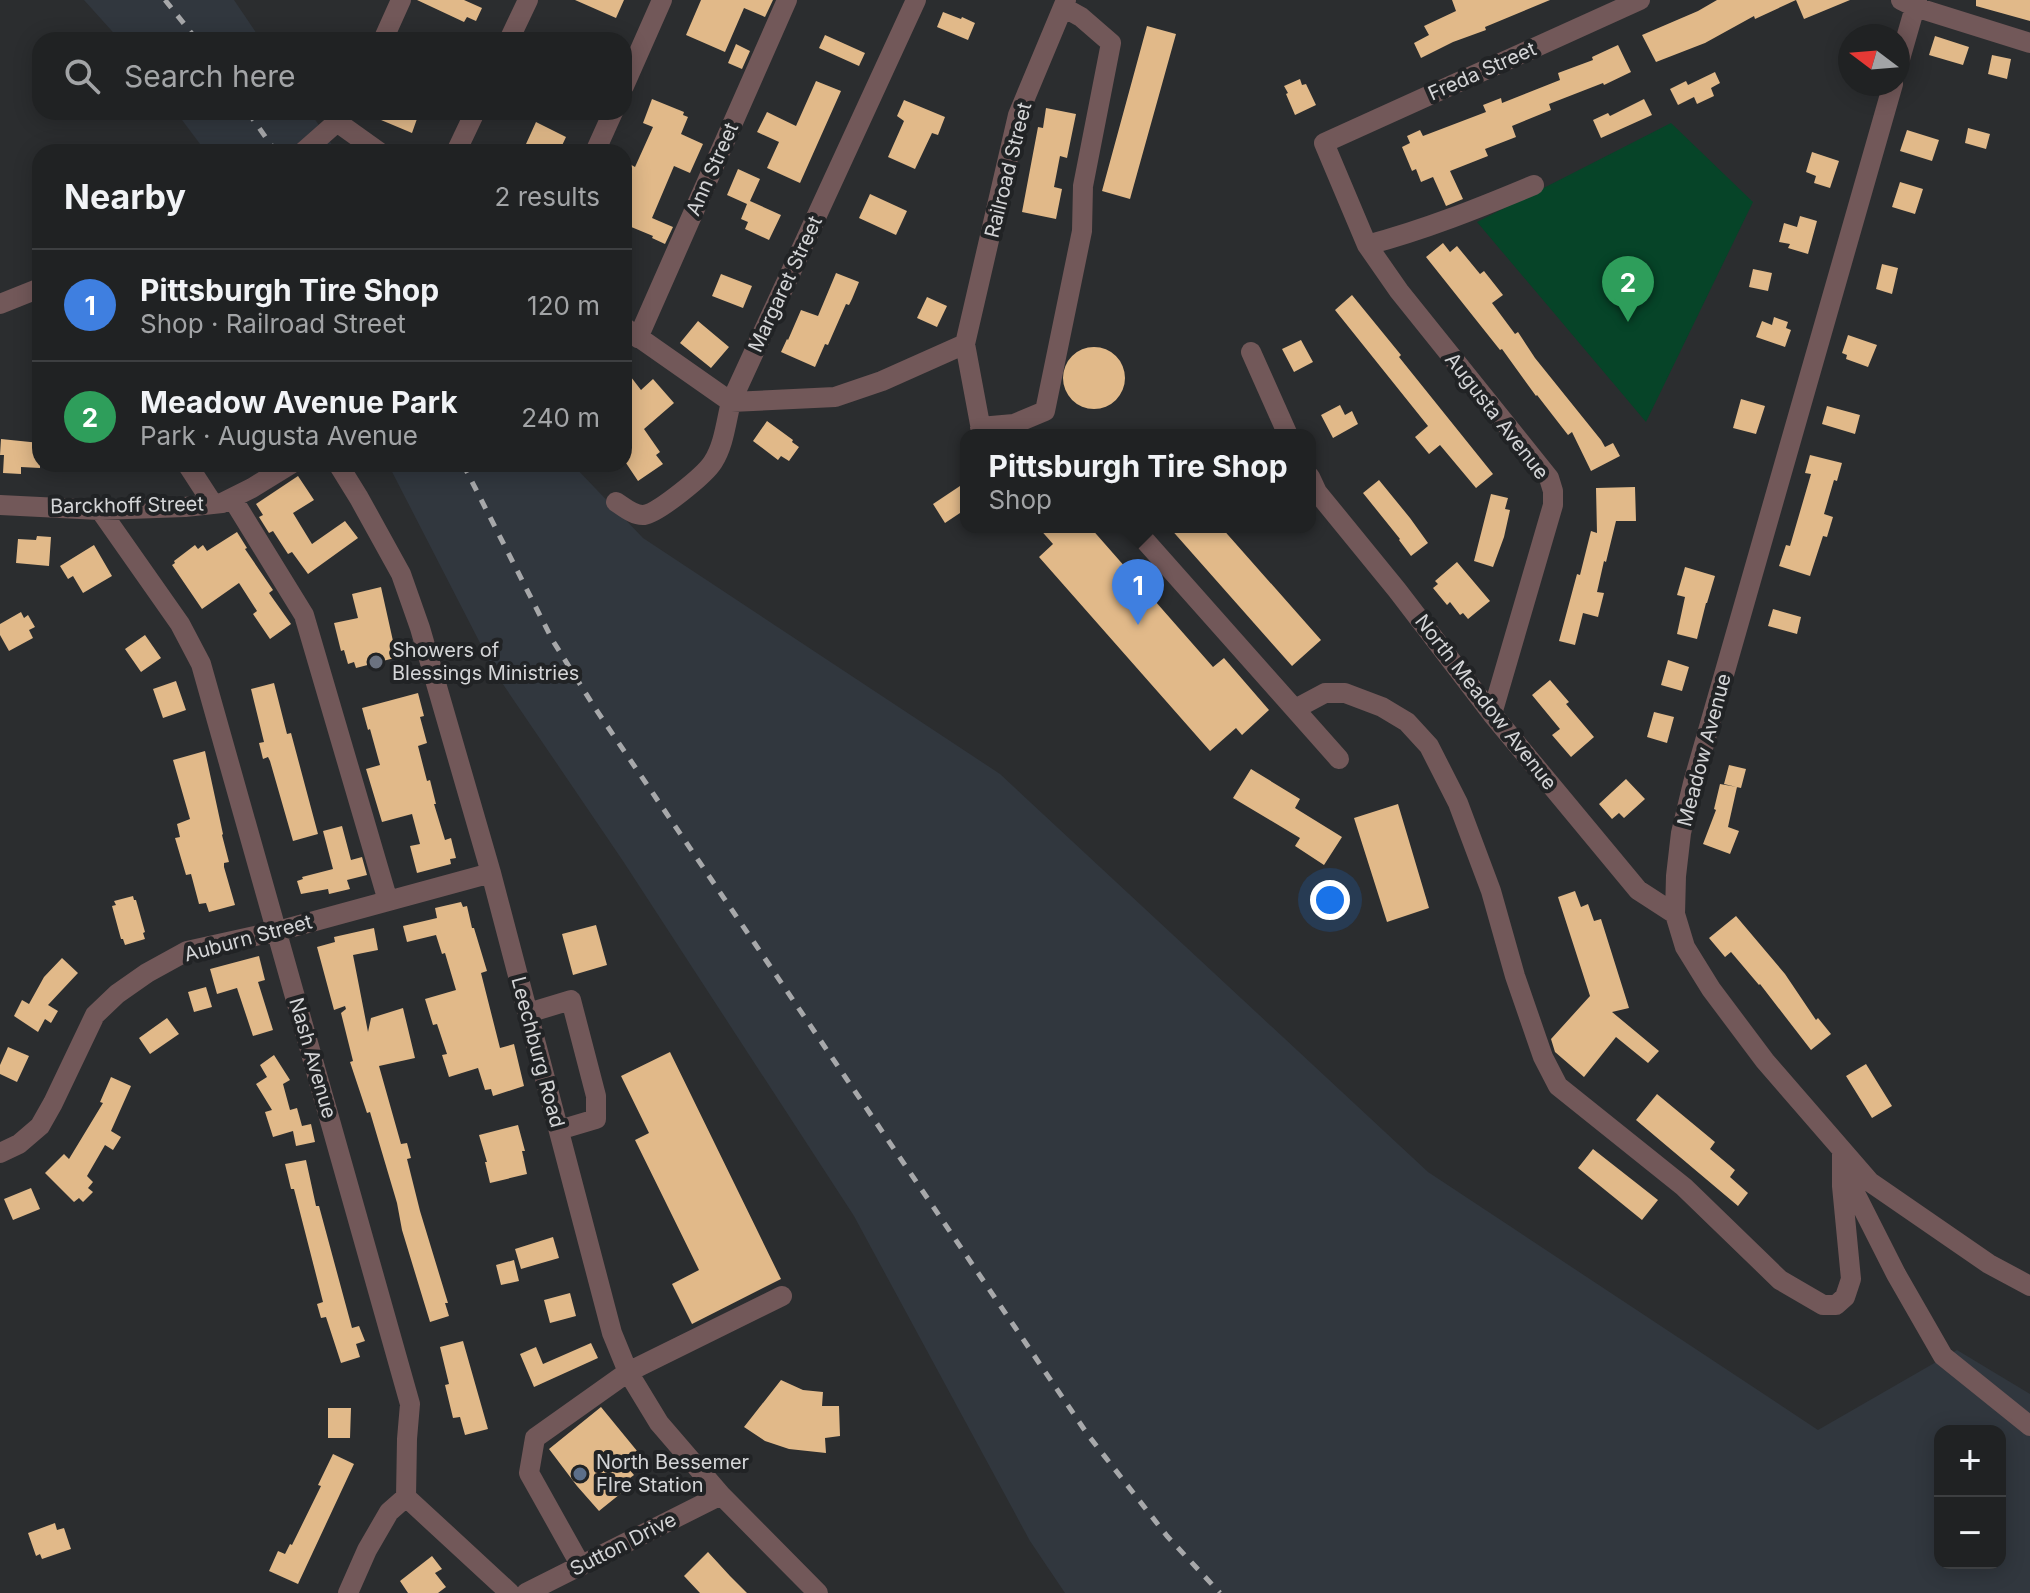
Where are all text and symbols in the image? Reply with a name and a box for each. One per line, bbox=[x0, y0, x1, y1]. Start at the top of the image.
north arrow bbox=[1838, 24, 1910, 96]
search box bbox=[32, 32, 632, 120]
street label: Freda Street bbox=[1424, 36, 1540, 105]
icon: search bbox=[60, 54, 104, 98]
text: Search here bbox=[124, 58, 296, 94]
street label: Railroad Street bbox=[980, 99, 1037, 240]
street label: Ann Street bbox=[681, 118, 743, 219]
text: Nearby bbox=[64, 176, 186, 217]
text: 2 results bbox=[495, 181, 600, 212]
street label: Margaret Street bbox=[743, 212, 827, 356]
pin: 2 bbox=[1602, 256, 1654, 322]
text: Pittsburgh Tire Shop bbox=[140, 272, 439, 308]
text: 1 bbox=[84, 290, 96, 321]
text: 120 m bbox=[527, 290, 600, 321]
text: Shop · Railroad Street bbox=[140, 308, 406, 339]
street label: Augusta Avenue bbox=[1440, 348, 1554, 484]
text: Meadow Avenue Park bbox=[140, 384, 458, 420]
text: 2 bbox=[82, 402, 98, 433]
text: 240 m bbox=[521, 402, 600, 433]
text: Park · Augusta Avenue bbox=[140, 420, 418, 451]
popup bbox=[960, 429, 1316, 533]
text: Pittsburgh Tire Shop bbox=[988, 448, 1288, 484]
text: Shop bbox=[988, 484, 1052, 515]
street label: Barckhoff Street bbox=[50, 492, 205, 518]
pin: 1 bbox=[1112, 559, 1164, 625]
street label: North Meadow Avenue bbox=[1410, 609, 1562, 795]
place label: Showers of Blessings Ministries bbox=[392, 638, 579, 685]
marker: Showers of Blessings Ministries bbox=[367, 653, 385, 671]
street label: Meadow Avenue bbox=[1672, 671, 1736, 829]
your location bbox=[1310, 880, 1350, 920]
street label: Auburn Street bbox=[181, 909, 315, 967]
street label: Leechburg Road bbox=[506, 974, 570, 1130]
street label: Nash Avenue bbox=[284, 995, 342, 1121]
map controls bbox=[1934, 1425, 2006, 1569]
button: + bbox=[1934, 1425, 2006, 1497]
place label: North Bessemer FIre Station bbox=[596, 1450, 750, 1497]
marker: North Bessemer FIre Station bbox=[571, 1465, 589, 1483]
button: − bbox=[1934, 1497, 2006, 1569]
street label: Sutton Drive bbox=[566, 1507, 680, 1581]

